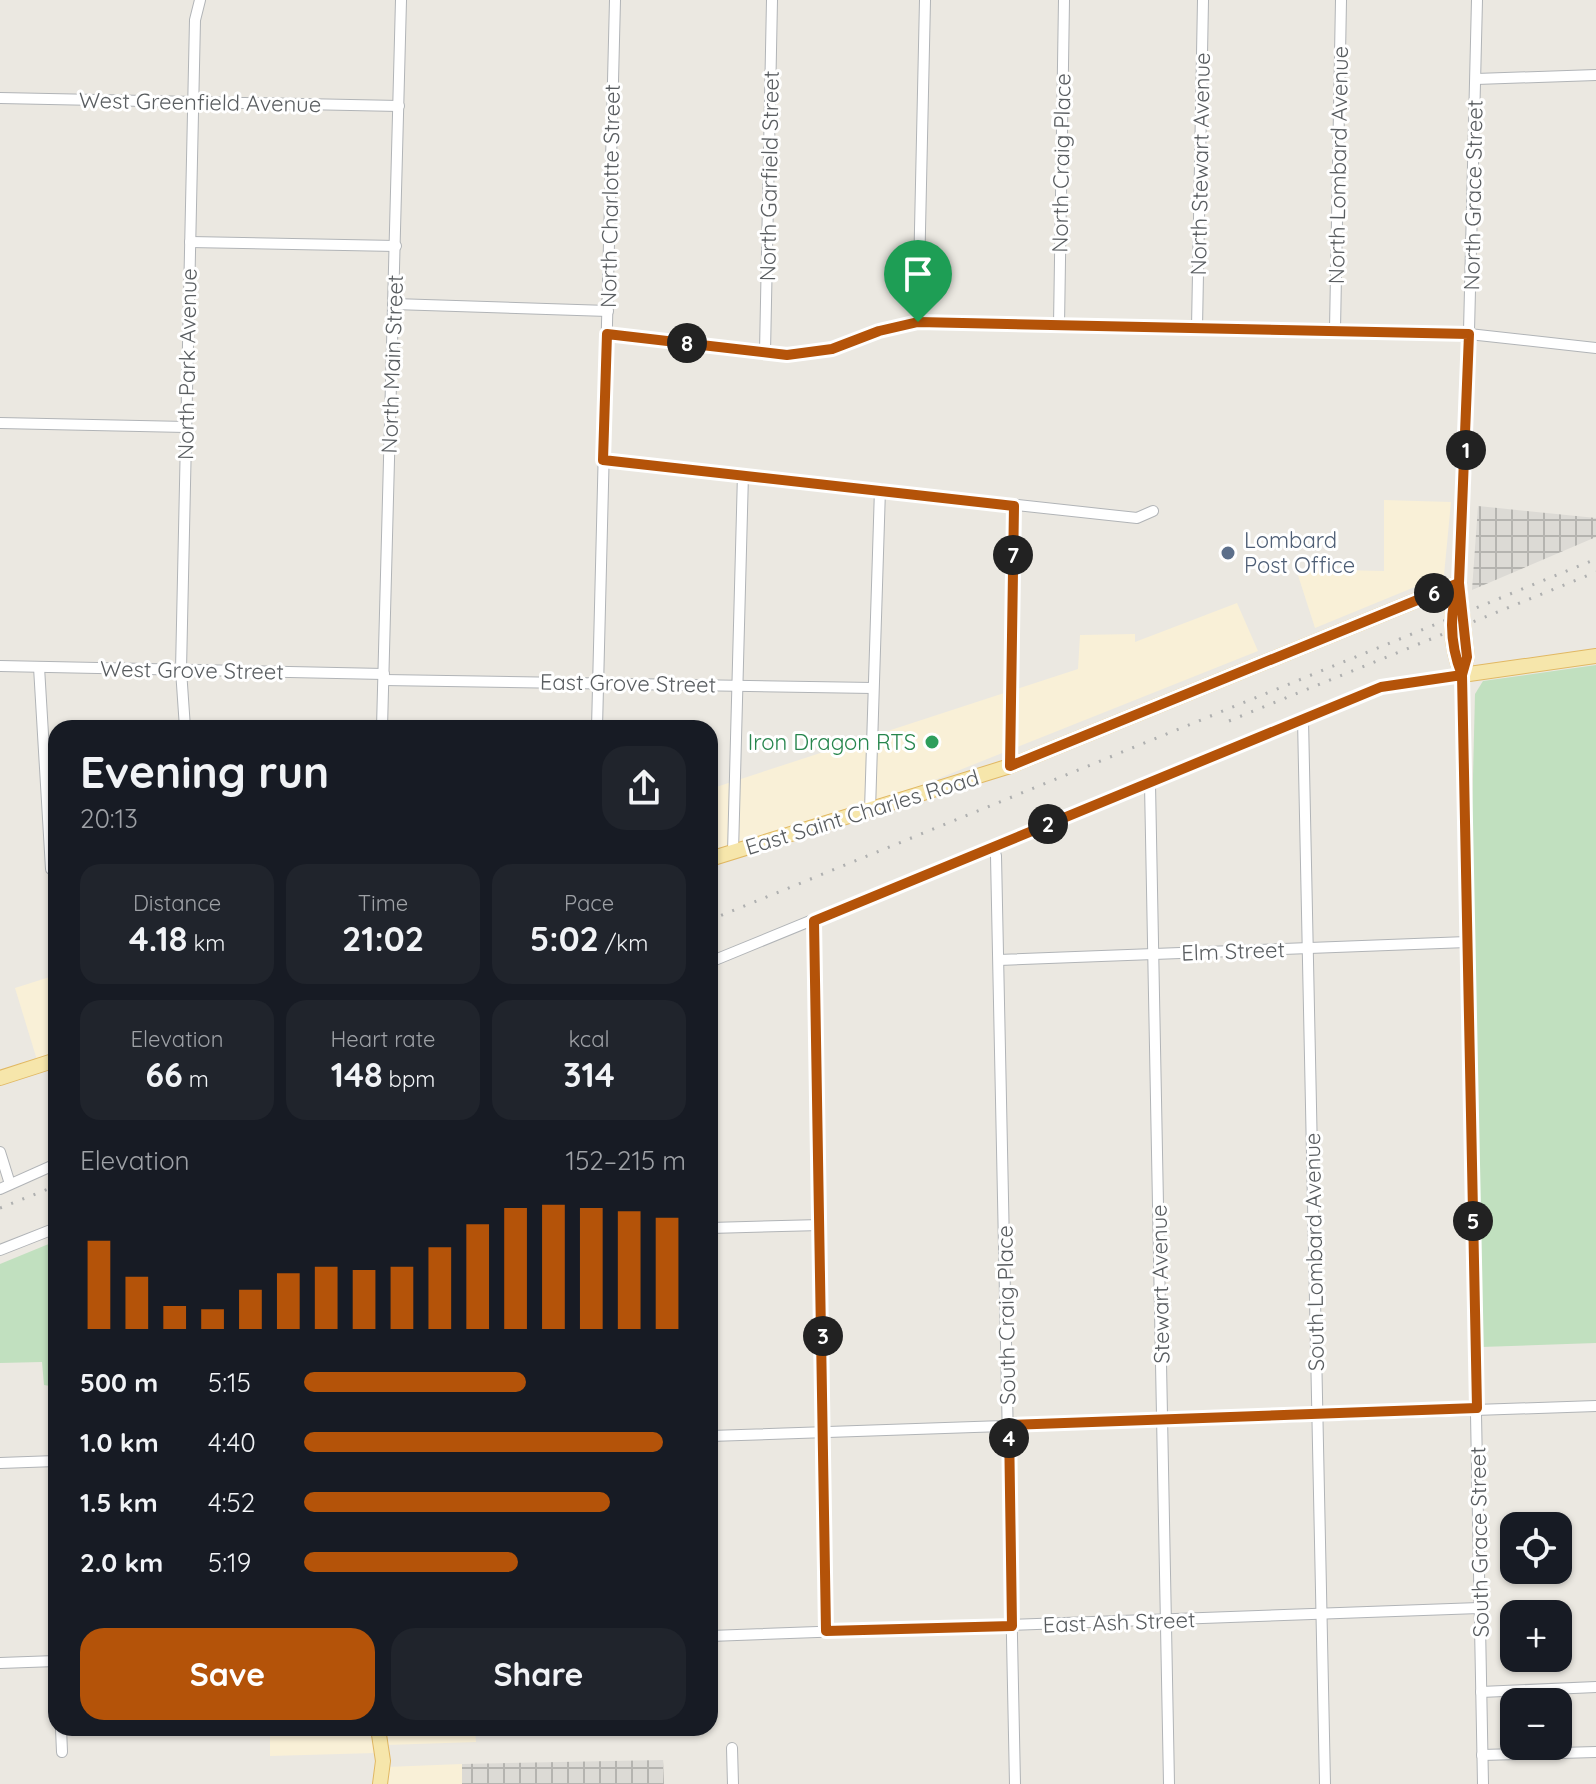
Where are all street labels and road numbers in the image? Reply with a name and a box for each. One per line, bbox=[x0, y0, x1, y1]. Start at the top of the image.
street label: North Lombard Avenue bbox=[1322, 46, 1354, 284]
street label: North Stewart Avenue bbox=[1184, 52, 1216, 276]
street label: North Garfield Street bbox=[753, 71, 785, 281]
street label: North Craig Place bbox=[1045, 73, 1077, 253]
street label: North Charlotte Street bbox=[594, 84, 626, 308]
street label: West Greenfield Avenue bbox=[79, 86, 321, 118]
street label: North Grace Street bbox=[1457, 100, 1489, 290]
street label: North Park Avenue bbox=[171, 268, 203, 460]
street label: North Main Street bbox=[375, 274, 409, 454]
street label: West Grove Street bbox=[100, 654, 284, 686]
street label: East Grove Street bbox=[540, 667, 716, 699]
street label: East Saint Charles Road bbox=[742, 763, 982, 861]
street label: Elm Street bbox=[1181, 935, 1285, 967]
street label: South Lombard Avenue bbox=[1298, 1133, 1330, 1371]
street label: Stewart Avenue bbox=[1145, 1204, 1175, 1364]
street label: South Craig Place bbox=[990, 1225, 1022, 1405]
street label: South Grace Street bbox=[1463, 1446, 1495, 1638]
street label: East Ash Street bbox=[1042, 1605, 1196, 1639]

